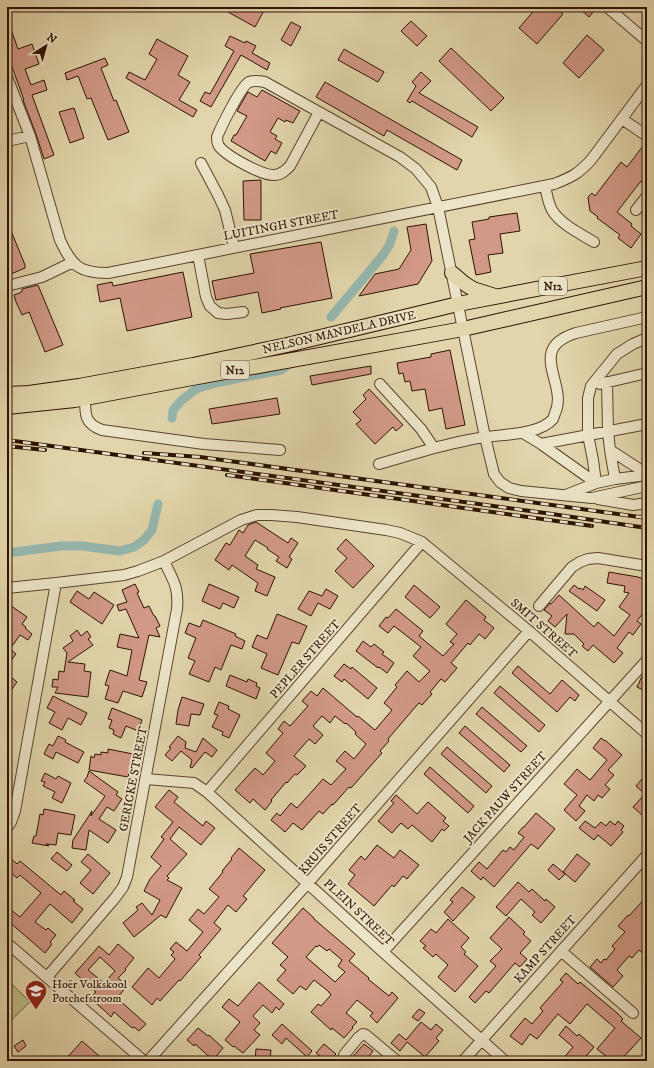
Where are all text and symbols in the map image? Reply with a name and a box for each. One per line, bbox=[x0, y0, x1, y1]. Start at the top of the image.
north arrow bbox=[26, 26, 66, 66]
text: N bbox=[44, 31, 59, 47]
street label: LUITINGH STREET bbox=[222, 207, 340, 244]
road number: N12 bbox=[539, 277, 567, 295]
street label: NELSON MANDELA DRIVE bbox=[261, 307, 418, 357]
road number: N12 bbox=[221, 361, 249, 379]
street label: SMIT STREET bbox=[507, 595, 580, 661]
street label: PEPLER STREET bbox=[267, 617, 344, 702]
street label: GERICKE STREET bbox=[116, 725, 151, 833]
street label: JACK PAUW STREET bbox=[460, 749, 550, 847]
street label: KRUIS STREET bbox=[296, 801, 365, 878]
street label: PLEIN STREET bbox=[320, 876, 397, 949]
street label: KAMP STREET bbox=[511, 912, 580, 986]
place label: Hoër Volkskool Potchefstroom bbox=[52, 977, 127, 1006]
school or university icon: Hoër Volkskool Potchefstroom bbox=[23, 978, 49, 1011]

